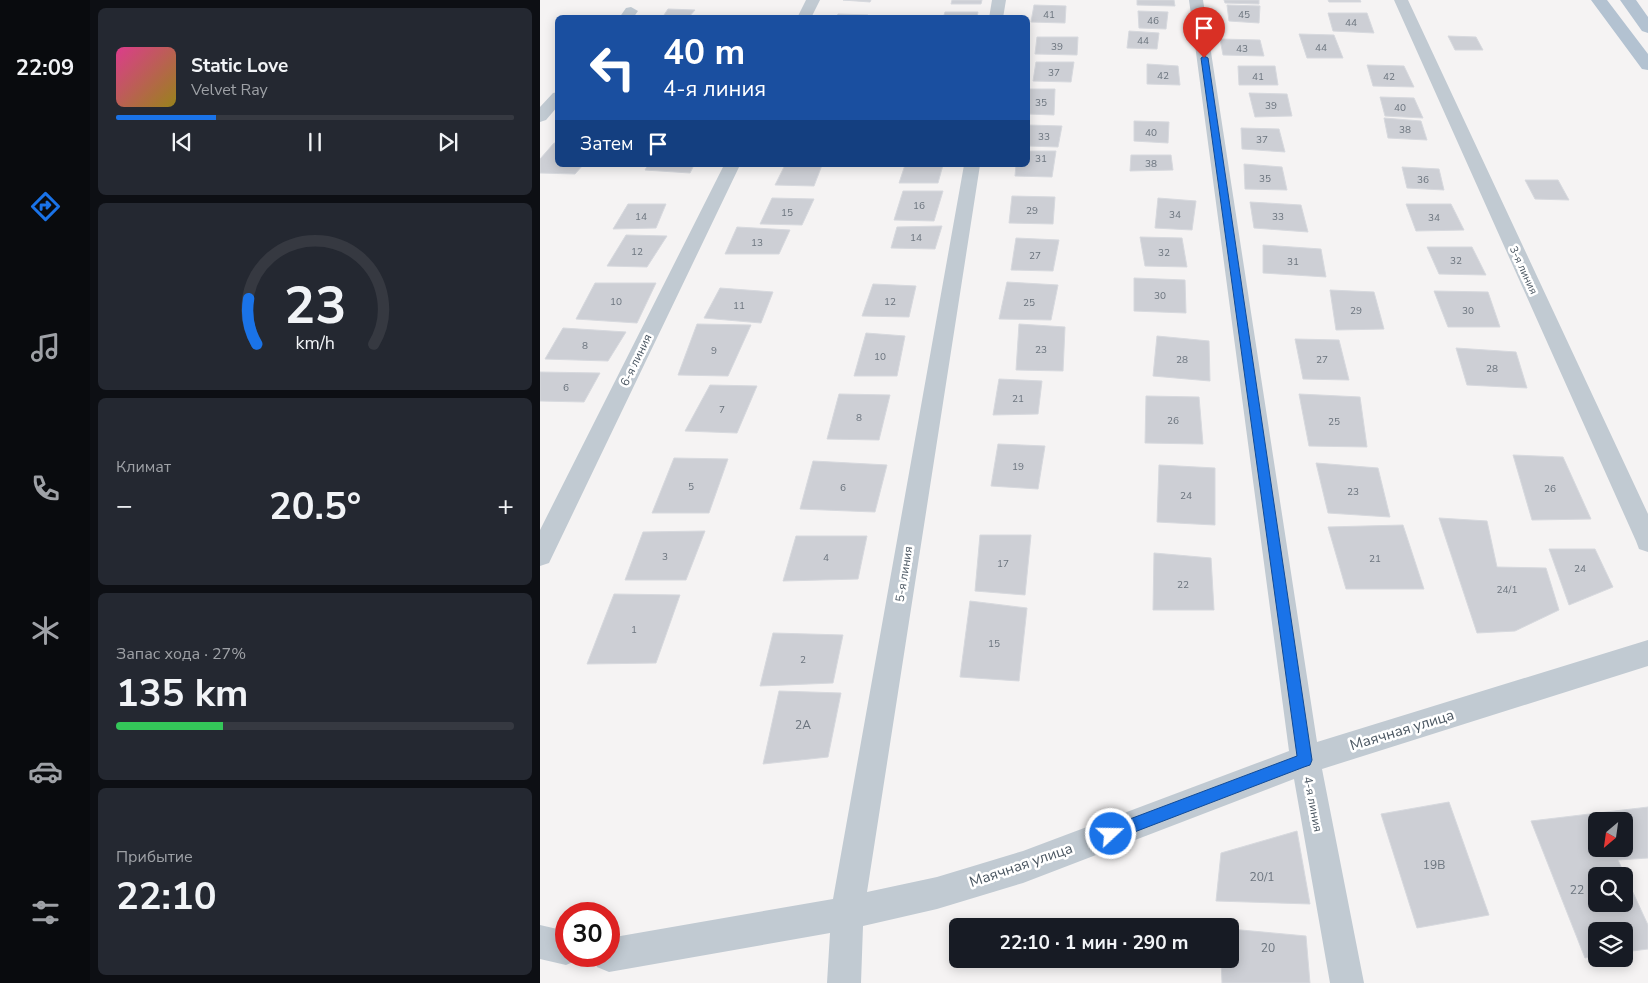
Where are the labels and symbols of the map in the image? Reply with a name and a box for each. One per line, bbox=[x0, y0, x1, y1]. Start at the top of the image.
pin bbox=[1183, 7, 1225, 58]
house number: 41 bbox=[1043, 8, 1055, 22]
house number: 45 bbox=[1238, 8, 1250, 22]
house number: 46 bbox=[1147, 14, 1159, 28]
house number: 44 bbox=[1345, 16, 1357, 30]
house number: 44 bbox=[1137, 34, 1149, 48]
house number: 39 bbox=[1051, 40, 1063, 54]
house number: 44 bbox=[1315, 41, 1327, 55]
house number: 43 bbox=[1236, 42, 1248, 56]
house number: 37 bbox=[1048, 66, 1060, 80]
house number: 42 bbox=[1157, 69, 1169, 83]
house number: 41 bbox=[1252, 70, 1264, 84]
house number: 42 bbox=[1383, 70, 1395, 84]
house number: 35 bbox=[1035, 96, 1047, 110]
house number: 39 bbox=[1265, 99, 1277, 113]
house number: 40 bbox=[1394, 101, 1406, 115]
house number: 38 bbox=[1399, 123, 1411, 137]
house number: 40 bbox=[1145, 126, 1157, 140]
house number: 33 bbox=[1038, 130, 1050, 144]
house number: 37 bbox=[1256, 133, 1268, 147]
house number: 31 bbox=[1035, 152, 1047, 166]
house number: 38 bbox=[1145, 157, 1157, 171]
house number: 35 bbox=[1259, 172, 1271, 186]
house number: 36 bbox=[1417, 173, 1429, 187]
house number: 16 bbox=[913, 199, 925, 213]
house number: 29 bbox=[1026, 204, 1038, 218]
house number: 15 bbox=[781, 206, 793, 220]
house number: 34 bbox=[1169, 208, 1181, 222]
house number: 14 bbox=[635, 210, 647, 224]
house number: 33 bbox=[1272, 210, 1284, 224]
house number: 34 bbox=[1428, 211, 1440, 225]
house number: 14 bbox=[910, 231, 922, 245]
house number: 13 bbox=[751, 236, 763, 250]
street label: 3-я линия bbox=[1506, 244, 1541, 297]
house number: 12 bbox=[631, 245, 643, 259]
house number: 32 bbox=[1158, 246, 1170, 260]
house number: 27 bbox=[1029, 249, 1041, 263]
house number: 32 bbox=[1450, 254, 1462, 268]
house number: 31 bbox=[1287, 255, 1299, 269]
house number: 30 bbox=[1154, 289, 1166, 303]
house number: 10 bbox=[610, 295, 622, 309]
house number: 12 bbox=[884, 295, 896, 309]
house number: 25 bbox=[1023, 296, 1035, 310]
house number: 11 bbox=[733, 299, 745, 313]
house number: 29 bbox=[1350, 304, 1362, 318]
house number: 30 bbox=[1462, 304, 1474, 318]
street label: 6-я линия bbox=[616, 331, 656, 389]
house number: 8 bbox=[582, 339, 588, 353]
house number: 23 bbox=[1035, 343, 1047, 357]
house number: 9 bbox=[711, 344, 717, 358]
house number: 10 bbox=[874, 350, 886, 364]
house number: 28 bbox=[1176, 353, 1188, 367]
house number: 27 bbox=[1316, 353, 1328, 367]
house number: 28 bbox=[1486, 362, 1498, 376]
house number: 6 bbox=[563, 381, 569, 395]
house number: 21 bbox=[1012, 392, 1024, 406]
house number: 7 bbox=[719, 403, 725, 417]
house number: 8 bbox=[856, 411, 862, 425]
house number: 26 bbox=[1167, 414, 1179, 428]
house number: 25 bbox=[1328, 415, 1340, 429]
house number: 19 bbox=[1012, 460, 1024, 474]
house number: 5 bbox=[688, 480, 694, 494]
house number: 6 bbox=[840, 481, 846, 495]
house number: 26 bbox=[1544, 482, 1556, 496]
house number: 23 bbox=[1347, 485, 1359, 499]
house number: 24 bbox=[1180, 489, 1192, 503]
street label: 5-я линия bbox=[892, 545, 916, 603]
house number: 3 bbox=[662, 550, 668, 564]
house number: 4 bbox=[823, 551, 829, 565]
house number: 21 bbox=[1369, 552, 1381, 566]
house number: 17 bbox=[997, 557, 1009, 571]
house number: 24 bbox=[1574, 562, 1586, 576]
house number: 22 bbox=[1177, 578, 1189, 592]
house number: 24/1 bbox=[1497, 583, 1517, 597]
house number: 1 bbox=[631, 623, 637, 637]
house number: 15 bbox=[988, 637, 1000, 651]
house number: 2 bbox=[800, 653, 806, 667]
street label: Маячная улица bbox=[1347, 705, 1457, 755]
house number: 2А bbox=[795, 717, 811, 733]
street label: 4-я линия bbox=[1300, 775, 1326, 833]
position arrow bbox=[1084, 807, 1136, 859]
north arrow bbox=[1588, 812, 1632, 858]
street label: Маячная улица bbox=[967, 838, 1075, 892]
house number: 19В bbox=[1423, 857, 1445, 873]
house number: 20/1 bbox=[1250, 869, 1275, 885]
house number: 22 bbox=[1570, 882, 1584, 898]
speed limit sign: 30 bbox=[555, 902, 620, 967]
house number: 20 bbox=[1261, 940, 1275, 956]

